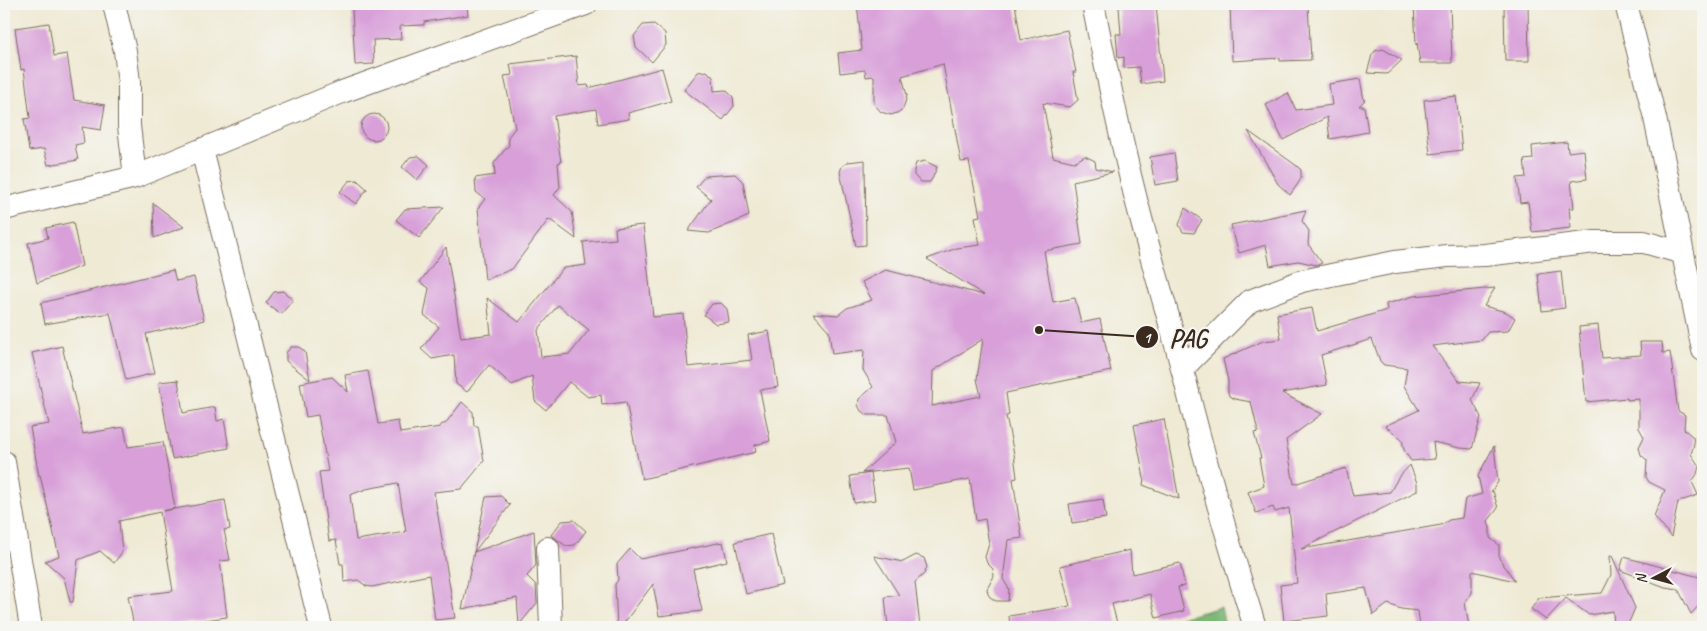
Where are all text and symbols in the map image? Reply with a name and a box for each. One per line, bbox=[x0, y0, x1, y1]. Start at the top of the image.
callout: PAG bbox=[1134, 317, 1217, 358]
text: PAG bbox=[1169, 322, 1209, 355]
text: 1 bbox=[1144, 329, 1153, 348]
north arrow bbox=[1630, 554, 1680, 604]
text: N bbox=[1632, 572, 1650, 585]

